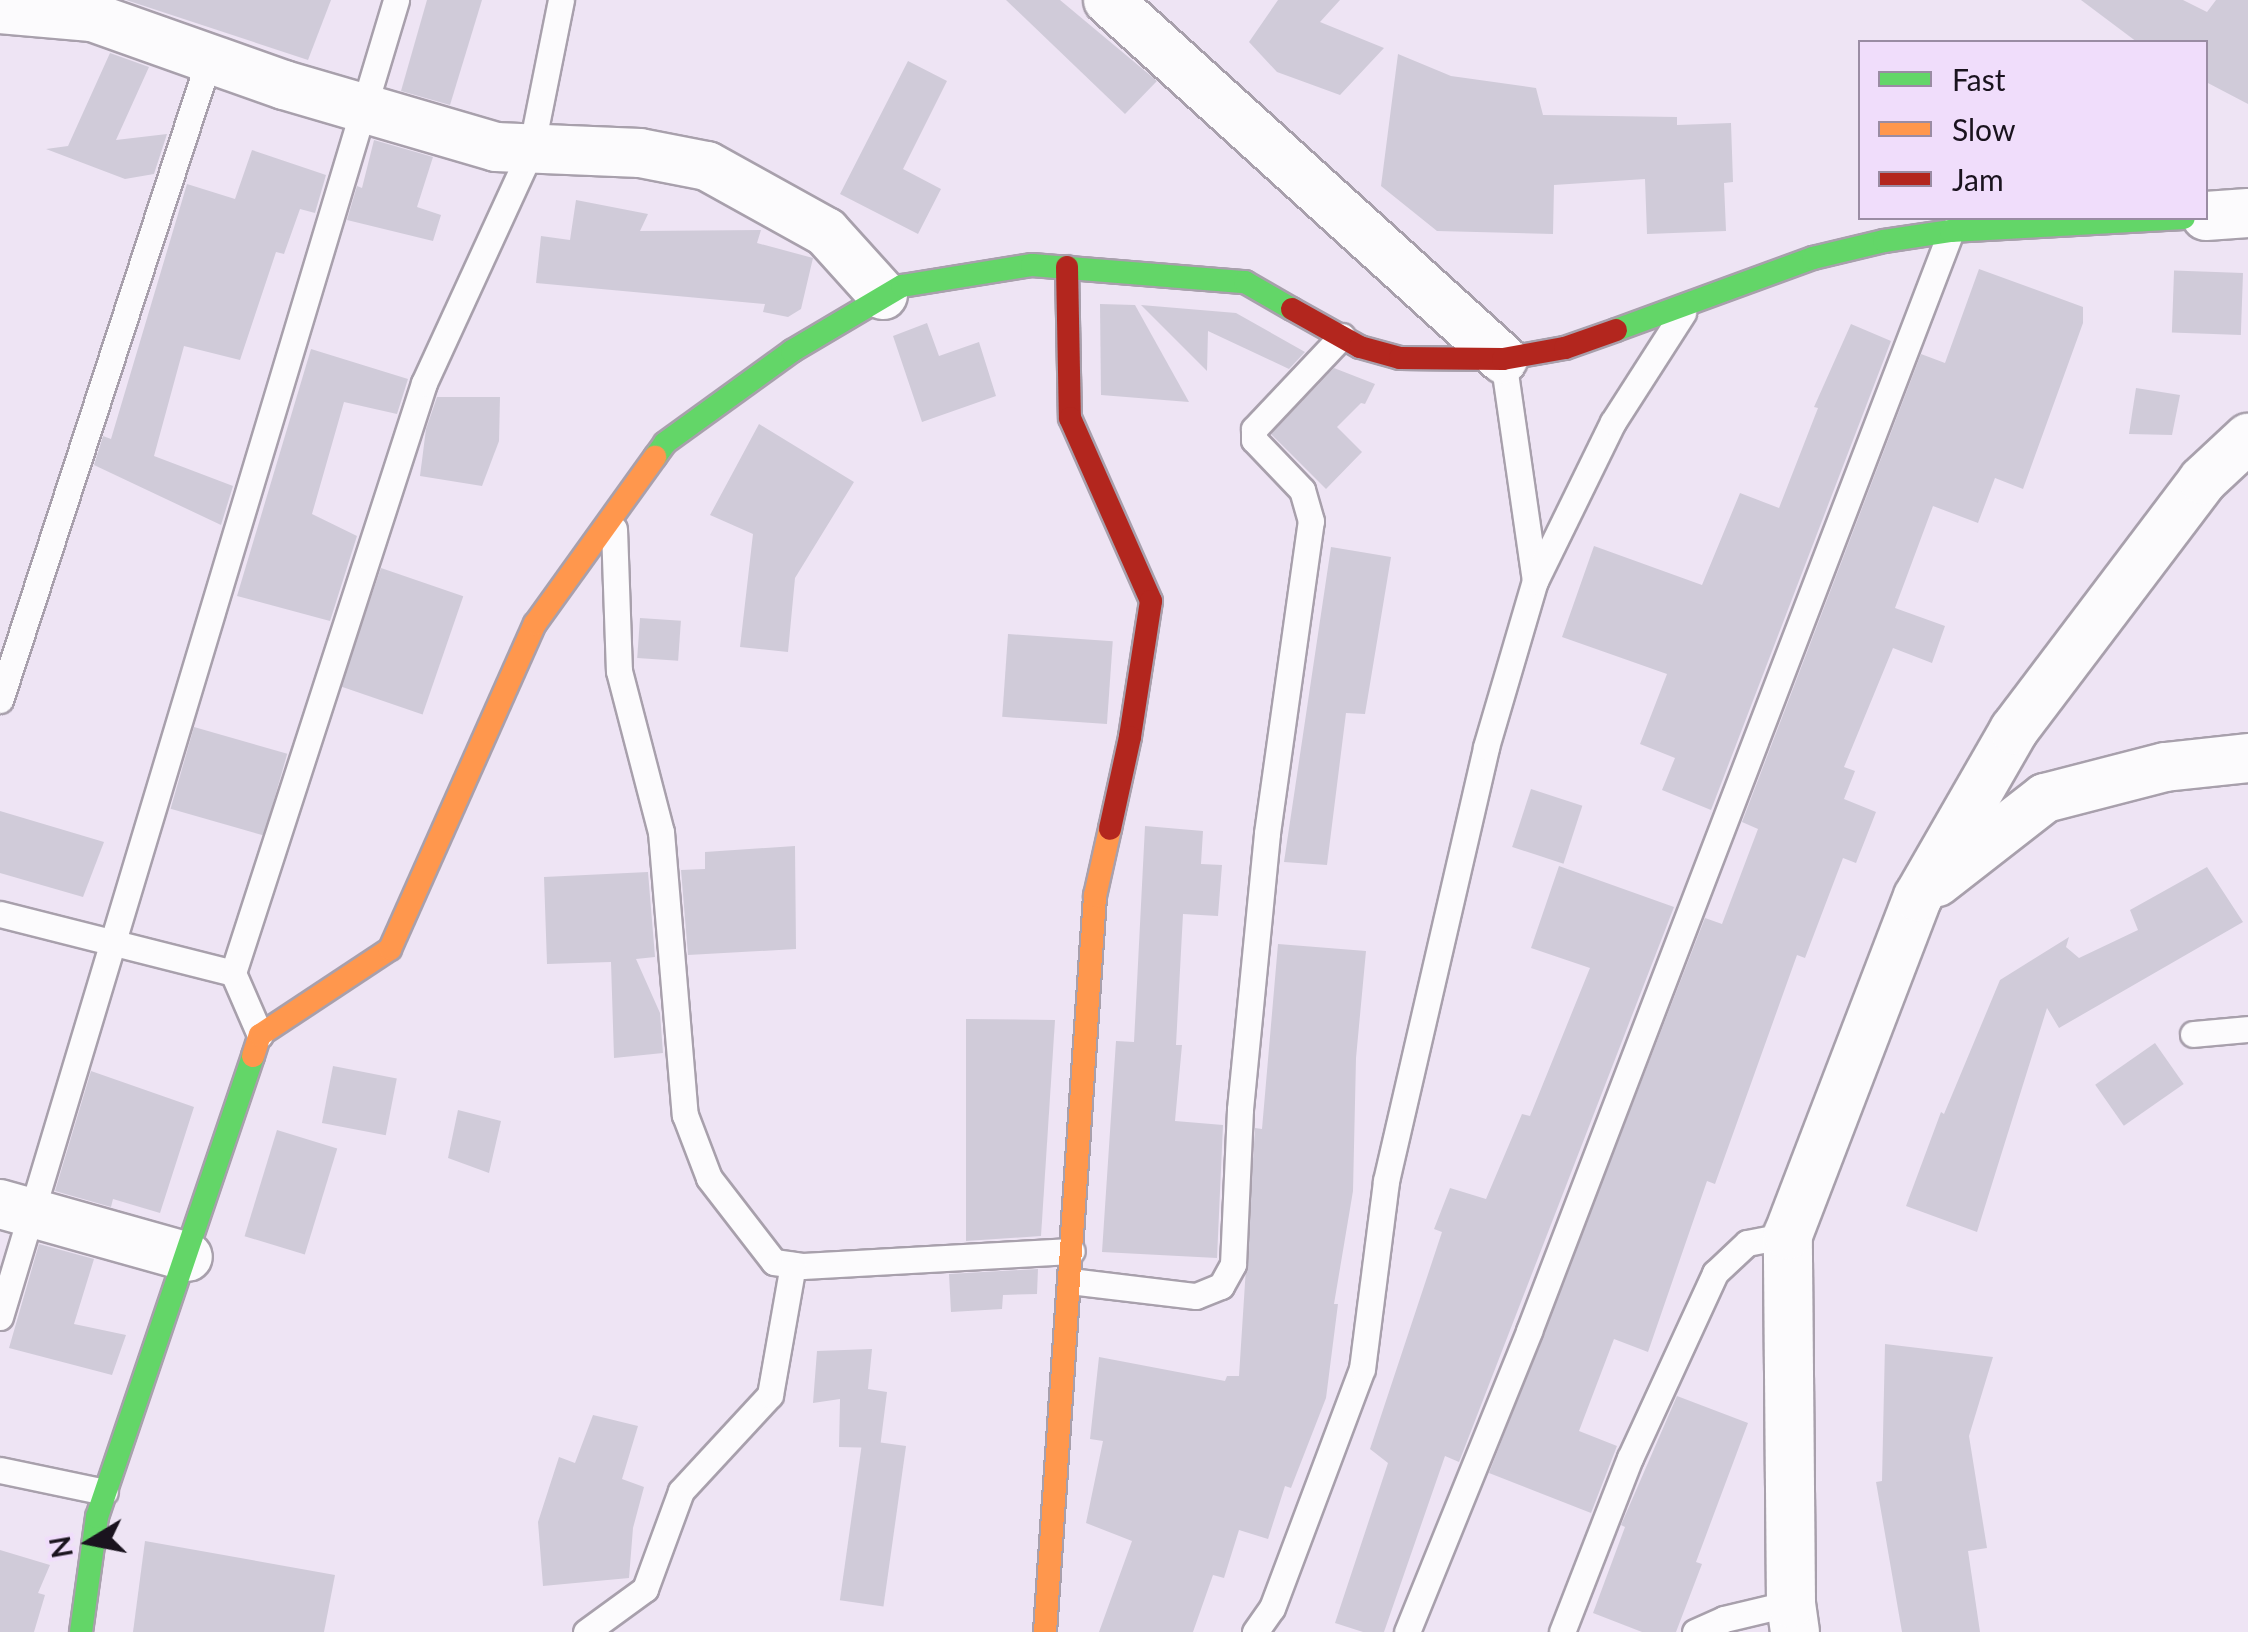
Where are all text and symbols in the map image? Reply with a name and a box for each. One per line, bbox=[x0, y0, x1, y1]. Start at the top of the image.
legend bbox=[1858, 40, 2208, 220]
text: Fast bbox=[1952, 61, 2006, 97]
text: Slow bbox=[1952, 111, 2015, 147]
text: Jam bbox=[1952, 161, 2004, 197]
north arrow bbox=[40, 1492, 140, 1592]
text: N bbox=[42, 1534, 79, 1561]

